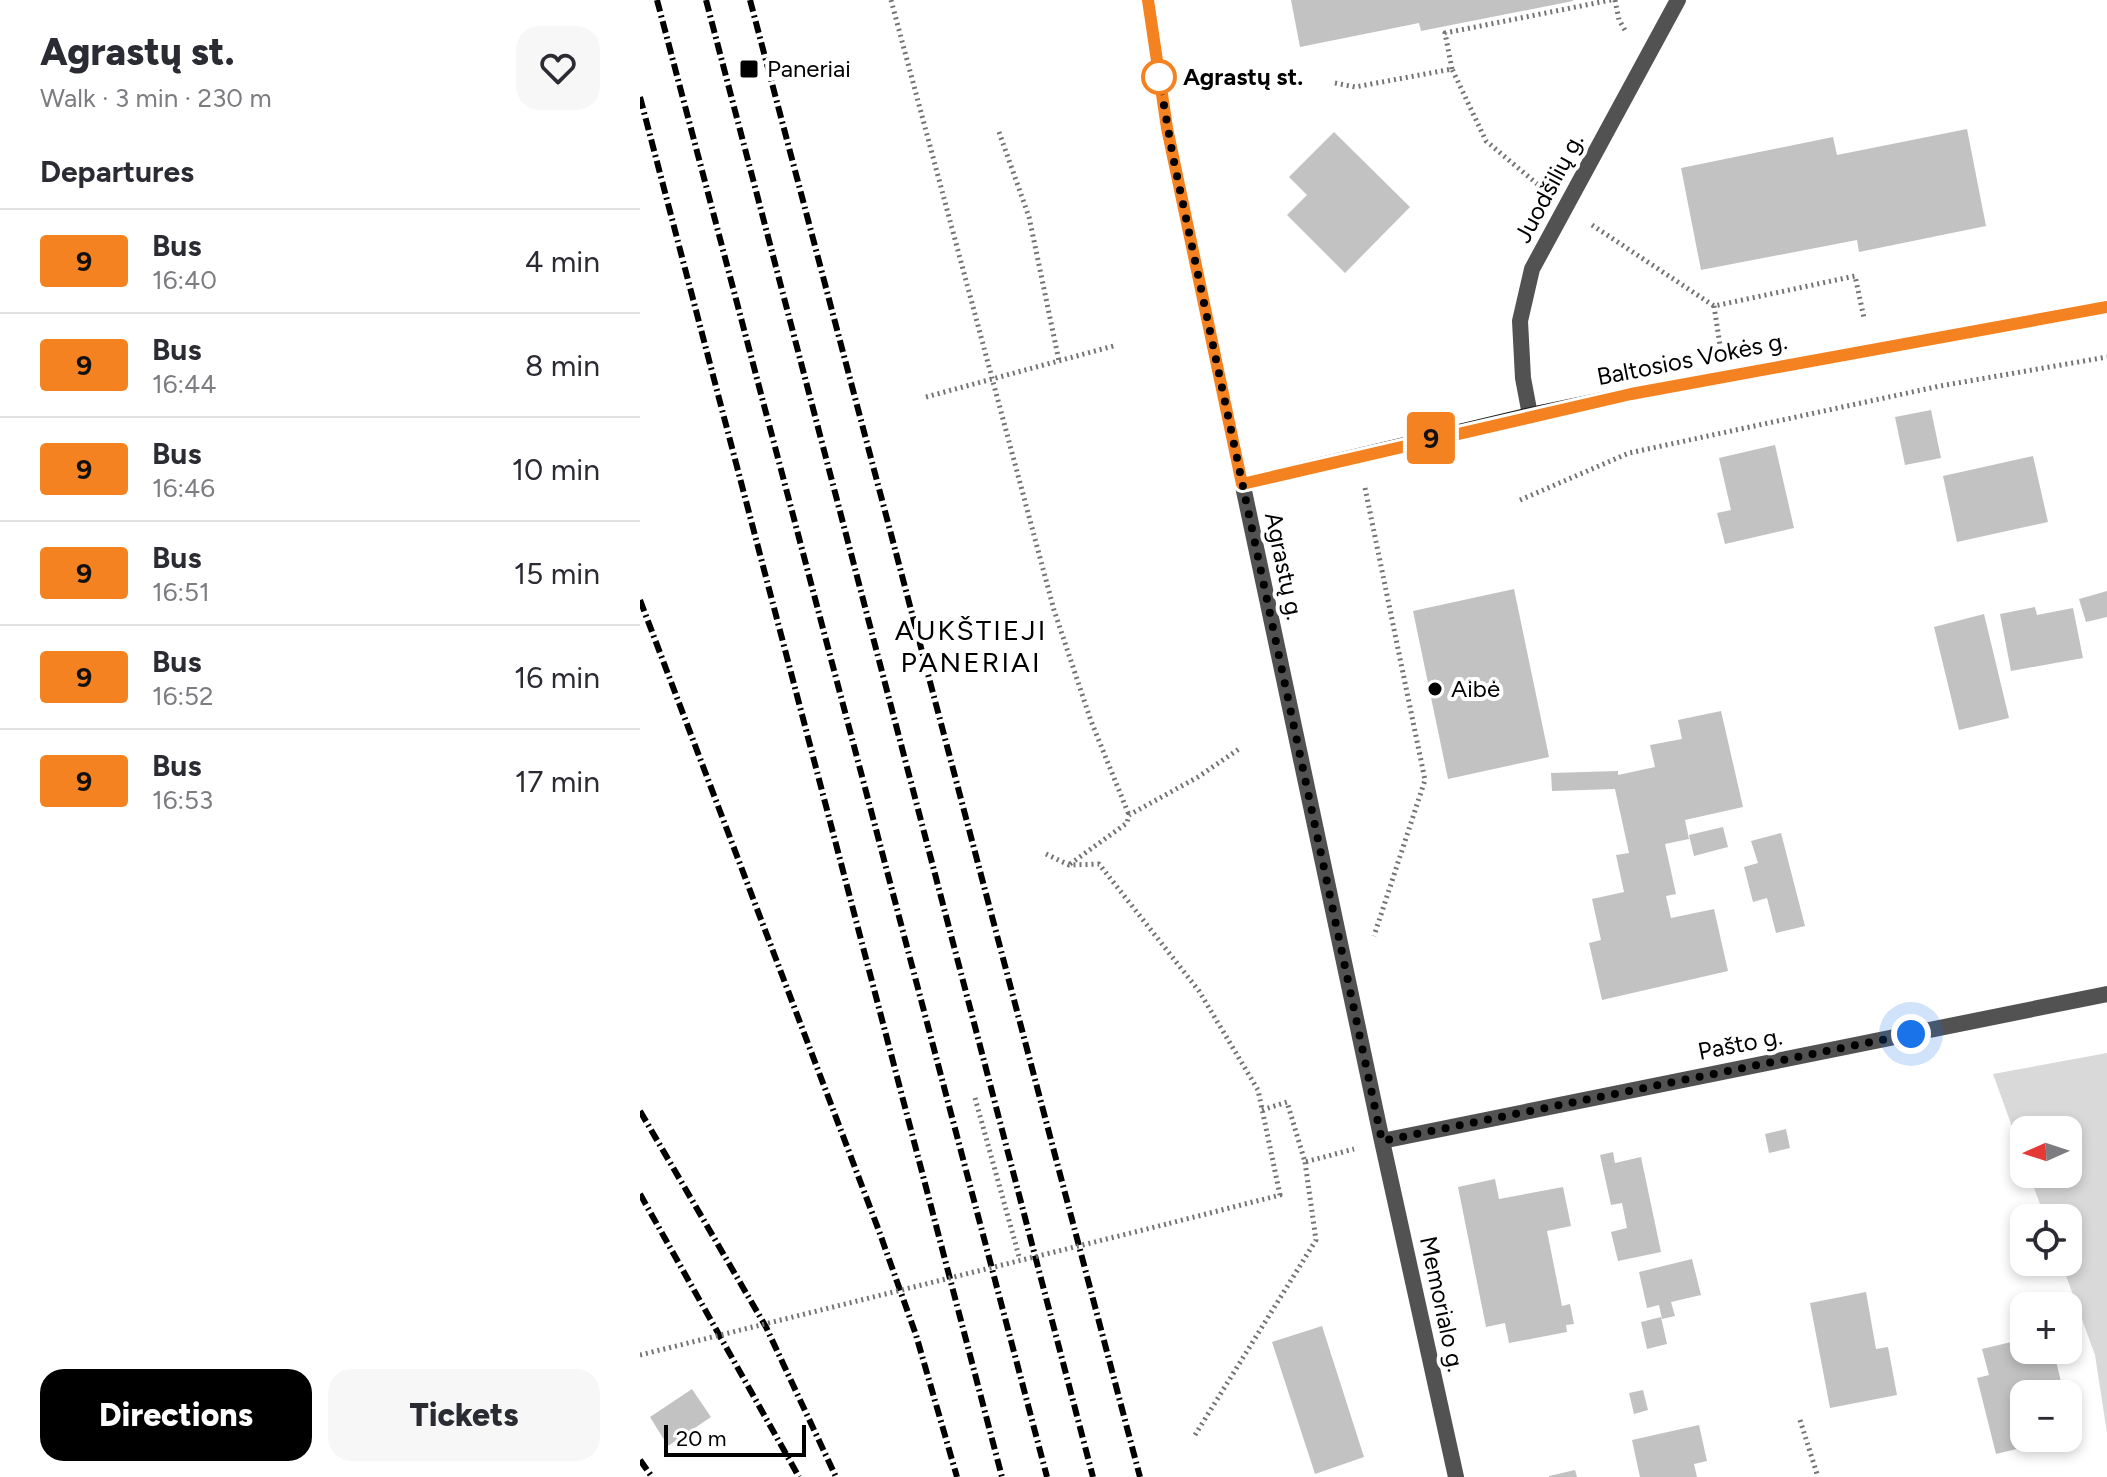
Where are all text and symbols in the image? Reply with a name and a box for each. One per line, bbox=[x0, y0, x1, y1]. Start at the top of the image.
button: heart bbox=[516, 26, 600, 110]
text: Agrastų st. bbox=[40, 29, 235, 75]
place label: Paneriai bbox=[767, 54, 851, 83]
marker: Paneriai bbox=[738, 58, 760, 80]
marker: Agrastų st. bbox=[1142, 60, 1176, 94]
place label: Agrastų st. bbox=[1183, 62, 1303, 91]
text: Walk · 3 min · 230 m bbox=[40, 82, 272, 114]
street label: Juodšilių g. bbox=[1508, 128, 1589, 247]
text: Departures bbox=[40, 153, 194, 190]
text: Bus bbox=[152, 227, 201, 264]
text: 4 min bbox=[525, 243, 600, 280]
text: 9 bbox=[76, 244, 92, 278]
text: 16:40 bbox=[152, 264, 217, 296]
street label: Baltosios Vokės g. bbox=[1594, 326, 1789, 391]
text: Bus bbox=[152, 331, 201, 368]
text: 8 min bbox=[525, 347, 600, 384]
text: 9 bbox=[76, 348, 92, 382]
text: 16:44 bbox=[152, 368, 216, 400]
line badge: 9 bbox=[1405, 412, 1457, 464]
text: 9 bbox=[1423, 421, 1439, 455]
text: Bus bbox=[152, 435, 201, 472]
text: 10 min bbox=[512, 451, 600, 488]
text: 9 bbox=[76, 452, 92, 486]
text: 16:46 bbox=[152, 472, 215, 504]
street label: Agrastų g. bbox=[1259, 509, 1310, 622]
text: Bus bbox=[152, 539, 201, 576]
text: 15 min bbox=[514, 555, 600, 592]
text: 9 bbox=[76, 556, 92, 590]
text: 16:51 bbox=[152, 576, 210, 608]
district label: AUKŠTIEJI PANERIAI bbox=[895, 613, 1047, 679]
text: Bus bbox=[152, 643, 201, 680]
text: 16 min bbox=[514, 659, 600, 696]
text: 9 bbox=[76, 660, 92, 694]
place label: Aibė bbox=[1451, 674, 1500, 703]
text: 16:52 bbox=[152, 680, 214, 712]
marker: Aibė bbox=[1426, 680, 1444, 698]
text: Bus bbox=[152, 747, 201, 784]
text: 17 min bbox=[515, 763, 600, 800]
text: 9 bbox=[76, 764, 92, 798]
text: 16:53 bbox=[152, 784, 213, 816]
your location bbox=[1891, 1014, 1931, 1054]
street label: Pašto g. bbox=[1695, 1021, 1784, 1066]
north arrow bbox=[2010, 1116, 2082, 1188]
map controls bbox=[2010, 1116, 2082, 1452]
button: locate bbox=[2010, 1204, 2082, 1276]
street label: Memorialo g. bbox=[1414, 1233, 1471, 1374]
button: + bbox=[2010, 1292, 2082, 1364]
button: Directions bbox=[40, 1369, 312, 1461]
button: Tickets bbox=[328, 1369, 600, 1461]
button: − bbox=[2010, 1380, 2082, 1452]
scale bar bbox=[664, 1421, 806, 1457]
text: 20 m bbox=[676, 1425, 727, 1452]

